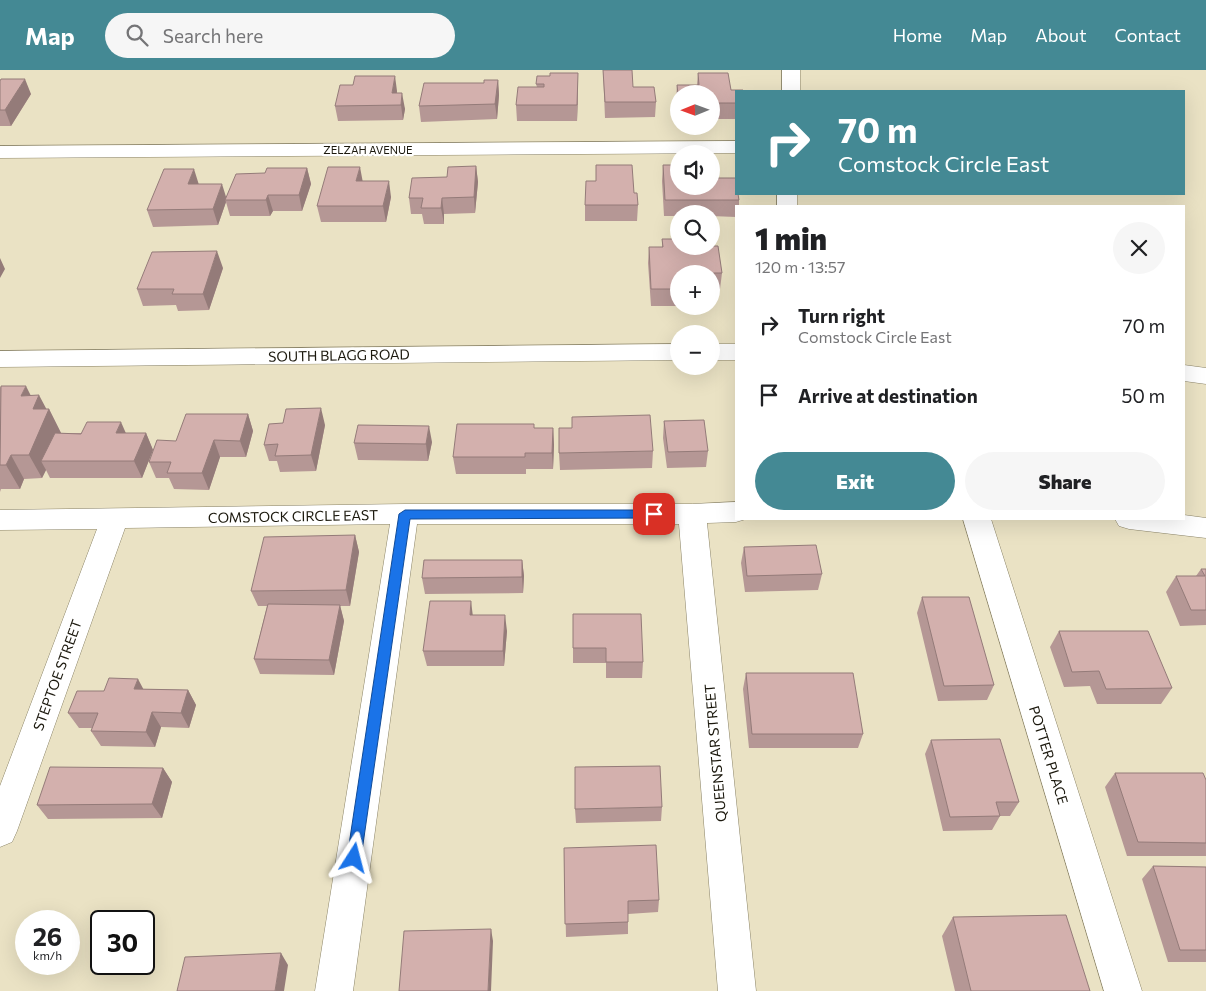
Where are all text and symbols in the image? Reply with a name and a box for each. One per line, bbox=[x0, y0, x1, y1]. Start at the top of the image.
search box bbox=[105, 13, 455, 58]
text: Map bbox=[25, 21, 75, 50]
icon: search bbox=[123, 21, 151, 49]
text: Search here bbox=[163, 24, 263, 47]
text: Home bbox=[893, 24, 942, 46]
text: Map bbox=[970, 24, 1007, 46]
text: About bbox=[1035, 24, 1087, 46]
text: Contact bbox=[1115, 24, 1181, 46]
north arrow bbox=[670, 85, 720, 135]
map controls bbox=[670, 85, 720, 375]
text: 70 m bbox=[838, 107, 918, 150]
icon: right bbox=[755, 110, 820, 175]
street label: ZELZAH AVENUE bbox=[323, 143, 413, 156]
button: sound bbox=[670, 145, 720, 195]
text: Comstock Circle East bbox=[838, 150, 1049, 177]
button: search bbox=[670, 205, 720, 255]
text: 1 min bbox=[755, 219, 827, 256]
button: close bbox=[1113, 222, 1165, 274]
text: 120 m · 13:57 bbox=[755, 257, 845, 276]
button: + bbox=[670, 265, 720, 315]
text: Turn right bbox=[798, 304, 885, 327]
icon: right bbox=[755, 311, 783, 339]
text: 70 m bbox=[1122, 314, 1165, 337]
button: − bbox=[670, 325, 720, 375]
text: Comstock Circle East bbox=[798, 327, 952, 346]
street label: SOUTH BLAGG ROAD bbox=[268, 345, 410, 365]
icon: arrive bbox=[755, 381, 783, 409]
text: Arrive at destination bbox=[798, 384, 978, 407]
text: 50 m bbox=[1121, 384, 1165, 407]
button: Exit bbox=[755, 452, 955, 510]
button: Share bbox=[965, 452, 1165, 510]
pin bbox=[633, 493, 675, 535]
icon: arrive bbox=[640, 500, 668, 528]
street label: COMSTOCK CIRCLE EAST bbox=[208, 506, 378, 526]
street label: STEPTOE STREET bbox=[29, 617, 85, 733]
street label: QUEENSTAR STREET bbox=[701, 683, 729, 823]
street label: POTTER PLACE bbox=[1026, 704, 1072, 806]
position arrow bbox=[327, 831, 379, 883]
speed limit sign: 30 bbox=[90, 910, 155, 975]
text: 26 bbox=[33, 921, 62, 951]
text: km/h bbox=[33, 948, 62, 962]

